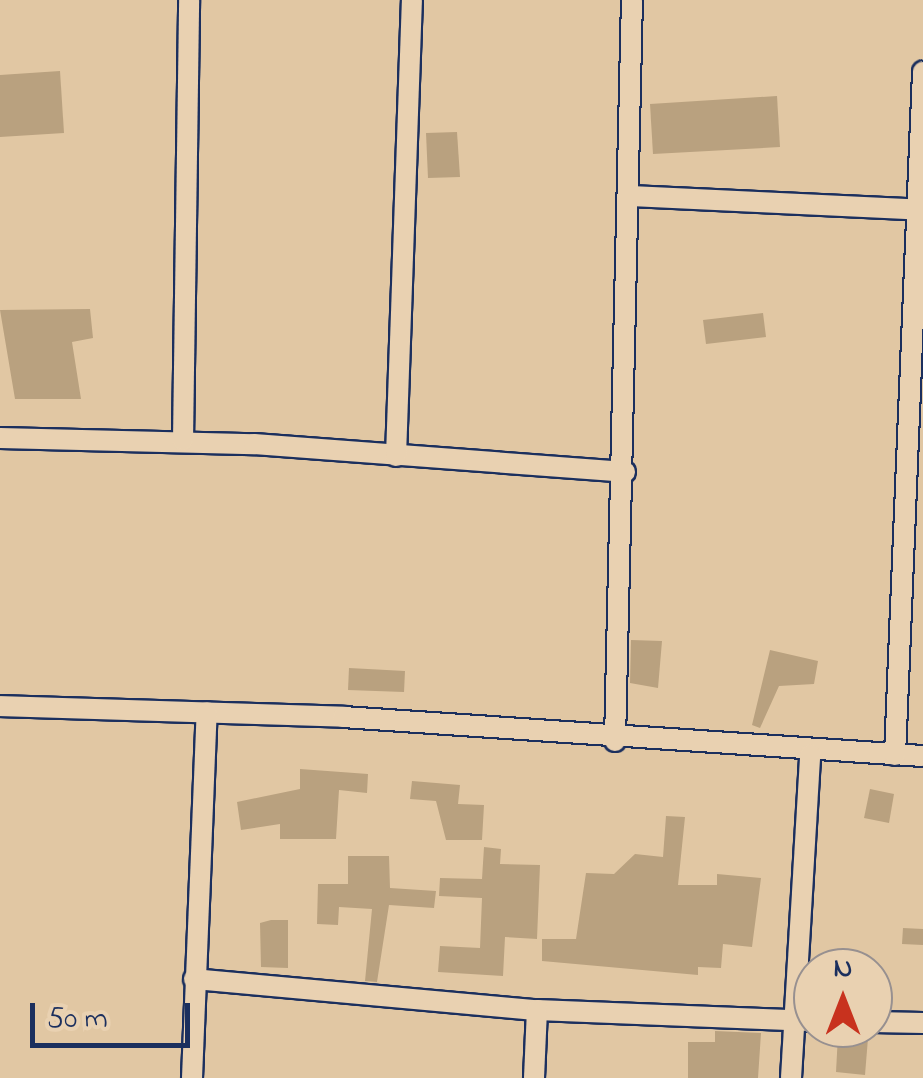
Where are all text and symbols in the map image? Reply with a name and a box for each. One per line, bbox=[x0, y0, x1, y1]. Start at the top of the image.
north arrow bbox=[793, 948, 893, 1048]
text: N bbox=[834, 949, 852, 990]
scale bar bbox=[35, 983, 195, 1045]
text: 50 m bbox=[47, 998, 108, 1042]

